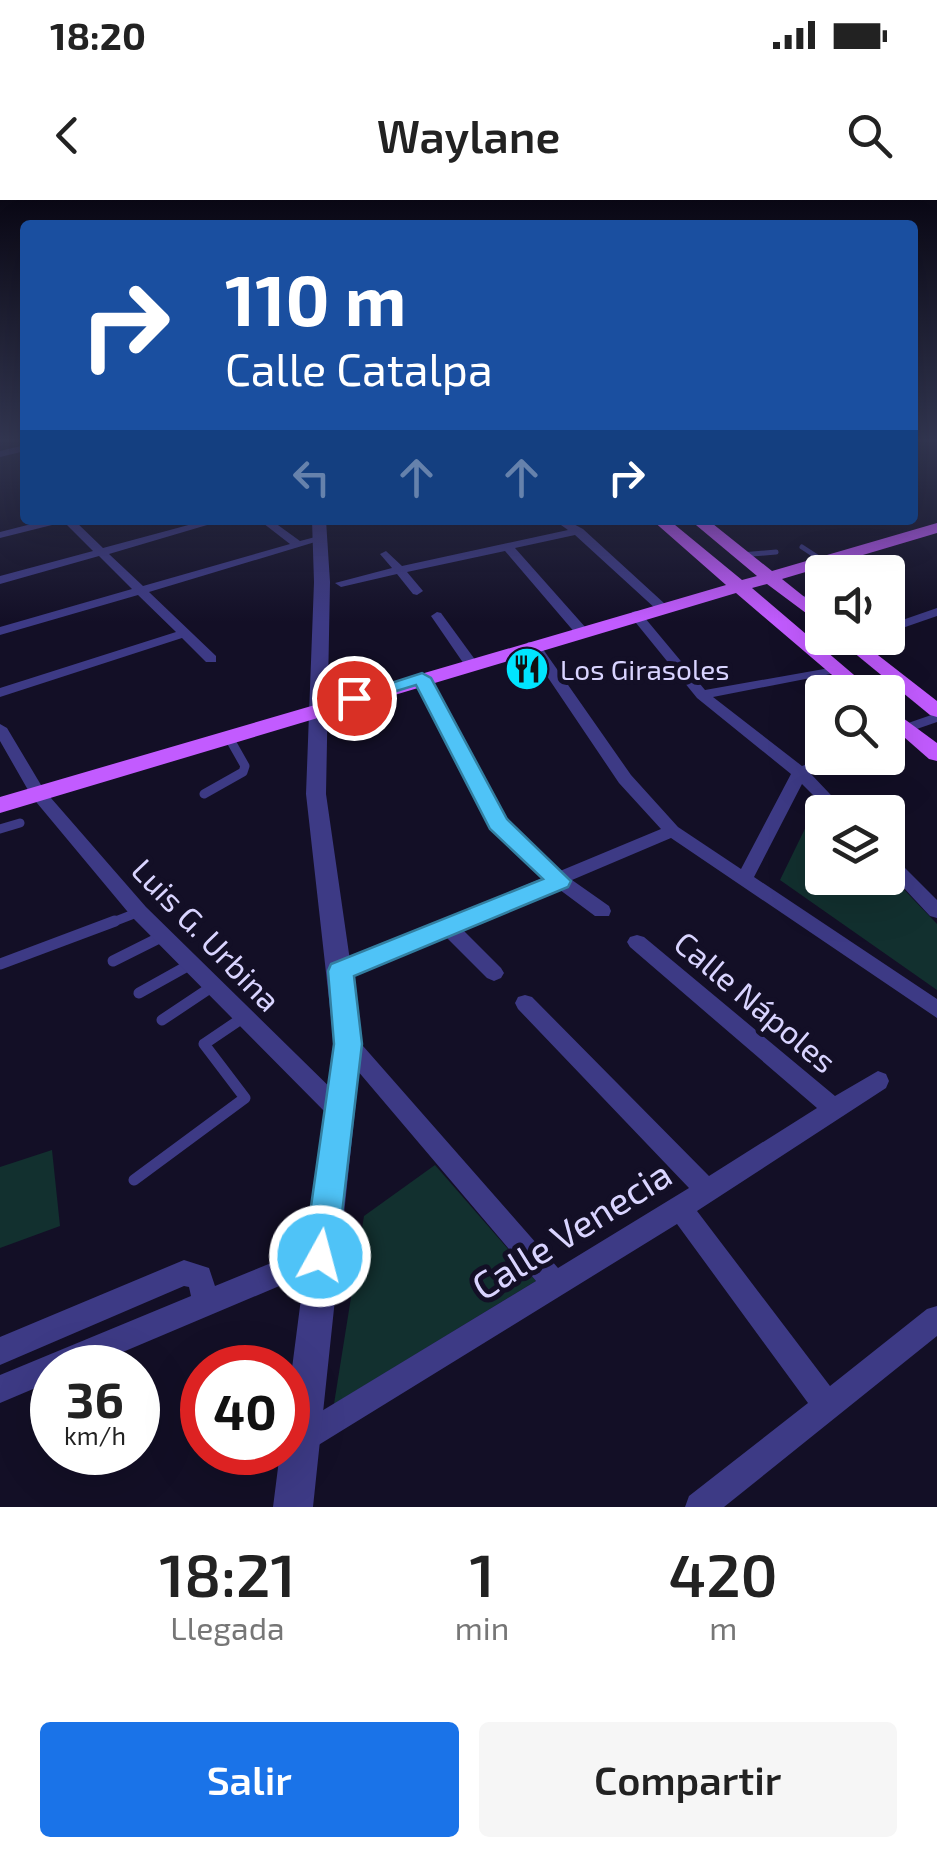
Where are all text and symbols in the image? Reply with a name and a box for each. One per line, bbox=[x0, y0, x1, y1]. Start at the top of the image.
text: 18:20 bbox=[50, 12, 146, 58]
icon: back bbox=[40, 108, 95, 163]
text: Waylane bbox=[377, 108, 560, 162]
icon: search bbox=[842, 108, 897, 163]
text: 110 m bbox=[225, 256, 406, 340]
icon: right bbox=[60, 260, 190, 390]
text: Calle Catalpa bbox=[225, 341, 493, 395]
icon: left bbox=[284, 450, 339, 505]
icon: ahead bbox=[389, 450, 444, 505]
icon: ahead bbox=[494, 450, 549, 505]
icon: right bbox=[599, 450, 654, 505]
map controls bbox=[805, 555, 905, 895]
button: sound bbox=[805, 555, 905, 655]
restaurant icon: Los Girasoles bbox=[504, 646, 550, 692]
place label: Los Girasoles bbox=[560, 652, 730, 686]
pin bbox=[312, 656, 397, 741]
icon: arrive bbox=[327, 671, 382, 726]
button: search bbox=[805, 675, 905, 775]
button: layers bbox=[805, 795, 905, 895]
street label: Luis G. Urbina bbox=[125, 850, 289, 1018]
street label: Calle Nápoles bbox=[668, 923, 844, 1079]
street label: Calle Venecia bbox=[463, 1149, 679, 1309]
position arrow bbox=[268, 1204, 372, 1308]
speed limit sign: 40 bbox=[180, 1345, 310, 1475]
text: 36 bbox=[66, 1368, 124, 1428]
text: km/h bbox=[64, 1420, 126, 1450]
text: 18:21 bbox=[159, 1537, 296, 1609]
text: 1 bbox=[470, 1537, 495, 1609]
text: 420 bbox=[669, 1537, 778, 1609]
text: Llegada bbox=[170, 1608, 285, 1646]
text: min bbox=[455, 1608, 509, 1646]
text: m bbox=[709, 1608, 737, 1646]
button: Salir bbox=[40, 1722, 459, 1837]
button: Compartir bbox=[479, 1722, 897, 1837]

